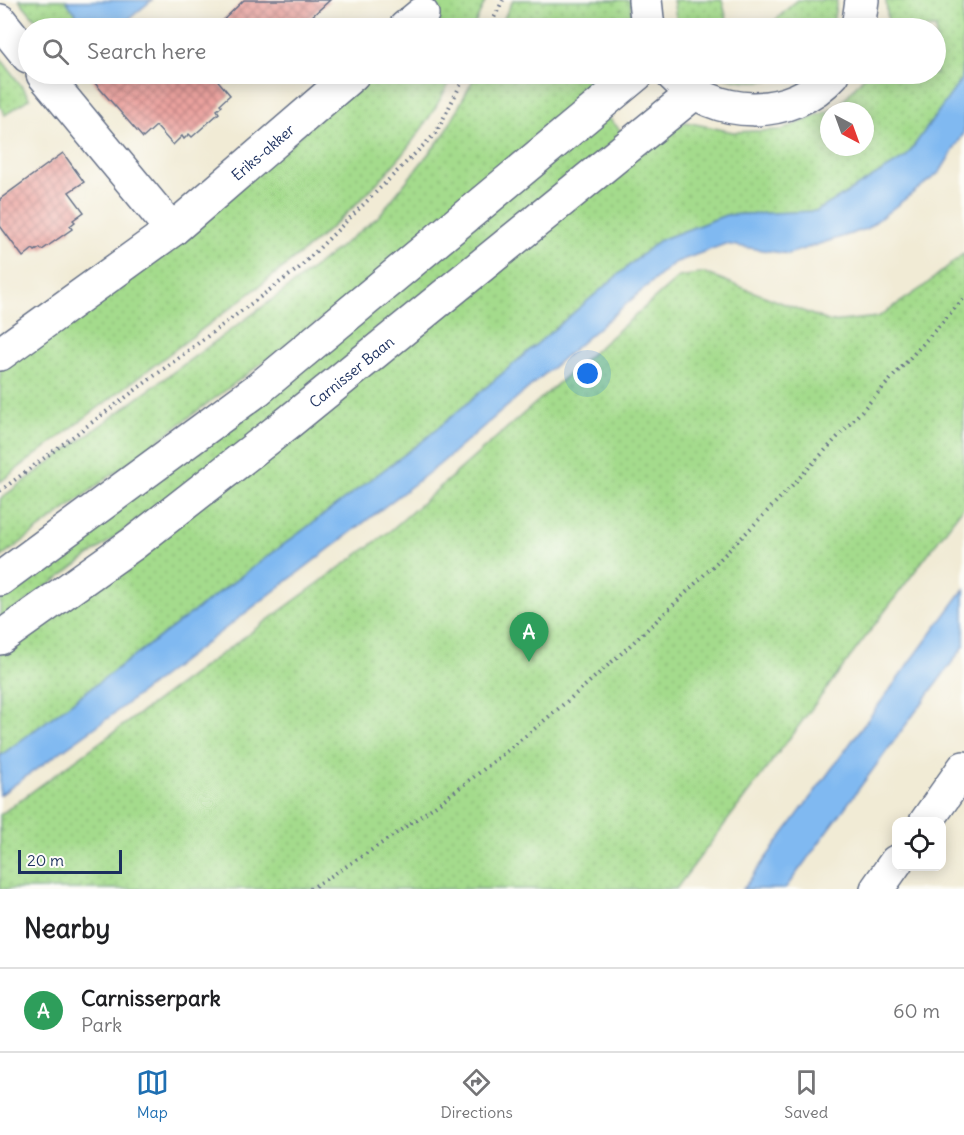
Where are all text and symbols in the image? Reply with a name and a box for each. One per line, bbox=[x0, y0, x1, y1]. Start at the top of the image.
search box bbox=[18, 18, 946, 84]
icon: search bbox=[39, 35, 72, 68]
text: Search here bbox=[87, 37, 206, 65]
north arrow bbox=[820, 102, 874, 156]
street label: Eriks-akker bbox=[227, 120, 298, 184]
street label: Carnisser Baan bbox=[305, 331, 398, 412]
your location bbox=[573, 359, 602, 388]
pin: A bbox=[510, 612, 548, 662]
map controls bbox=[892, 817, 946, 871]
button: locate bbox=[892, 817, 946, 871]
scale bar bbox=[18, 847, 122, 874]
text: 20 m bbox=[27, 850, 64, 870]
text: Nearby bbox=[24, 912, 110, 945]
text: Carnisserpark bbox=[81, 984, 221, 1012]
text: A bbox=[37, 998, 50, 1023]
text: 60 m bbox=[893, 998, 940, 1023]
text: Park bbox=[81, 1012, 122, 1037]
tab: Map bbox=[136, 1066, 169, 1122]
tab: Directions bbox=[440, 1066, 513, 1122]
tab: Saved bbox=[784, 1066, 828, 1122]

